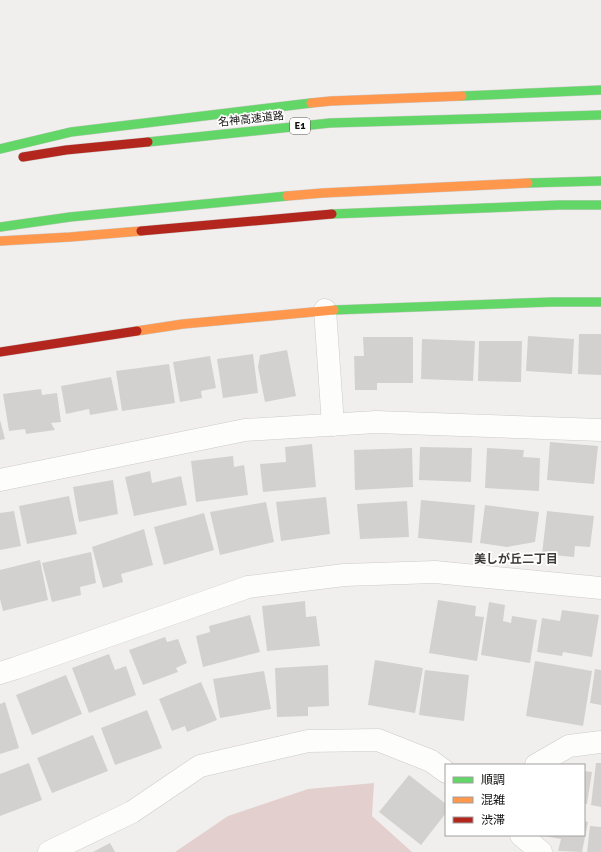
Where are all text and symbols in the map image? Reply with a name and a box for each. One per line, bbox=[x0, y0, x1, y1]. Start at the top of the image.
street label: 名神高速道路 bbox=[218, 109, 284, 129]
road number: E1 bbox=[290, 118, 310, 134]
district label: 美しが丘二丁目 bbox=[474, 552, 558, 567]
legend bbox=[445, 764, 585, 836]
text: 順調 bbox=[481, 773, 505, 788]
text: 混雑 bbox=[481, 793, 505, 808]
text: 渋滞 bbox=[481, 813, 505, 828]

